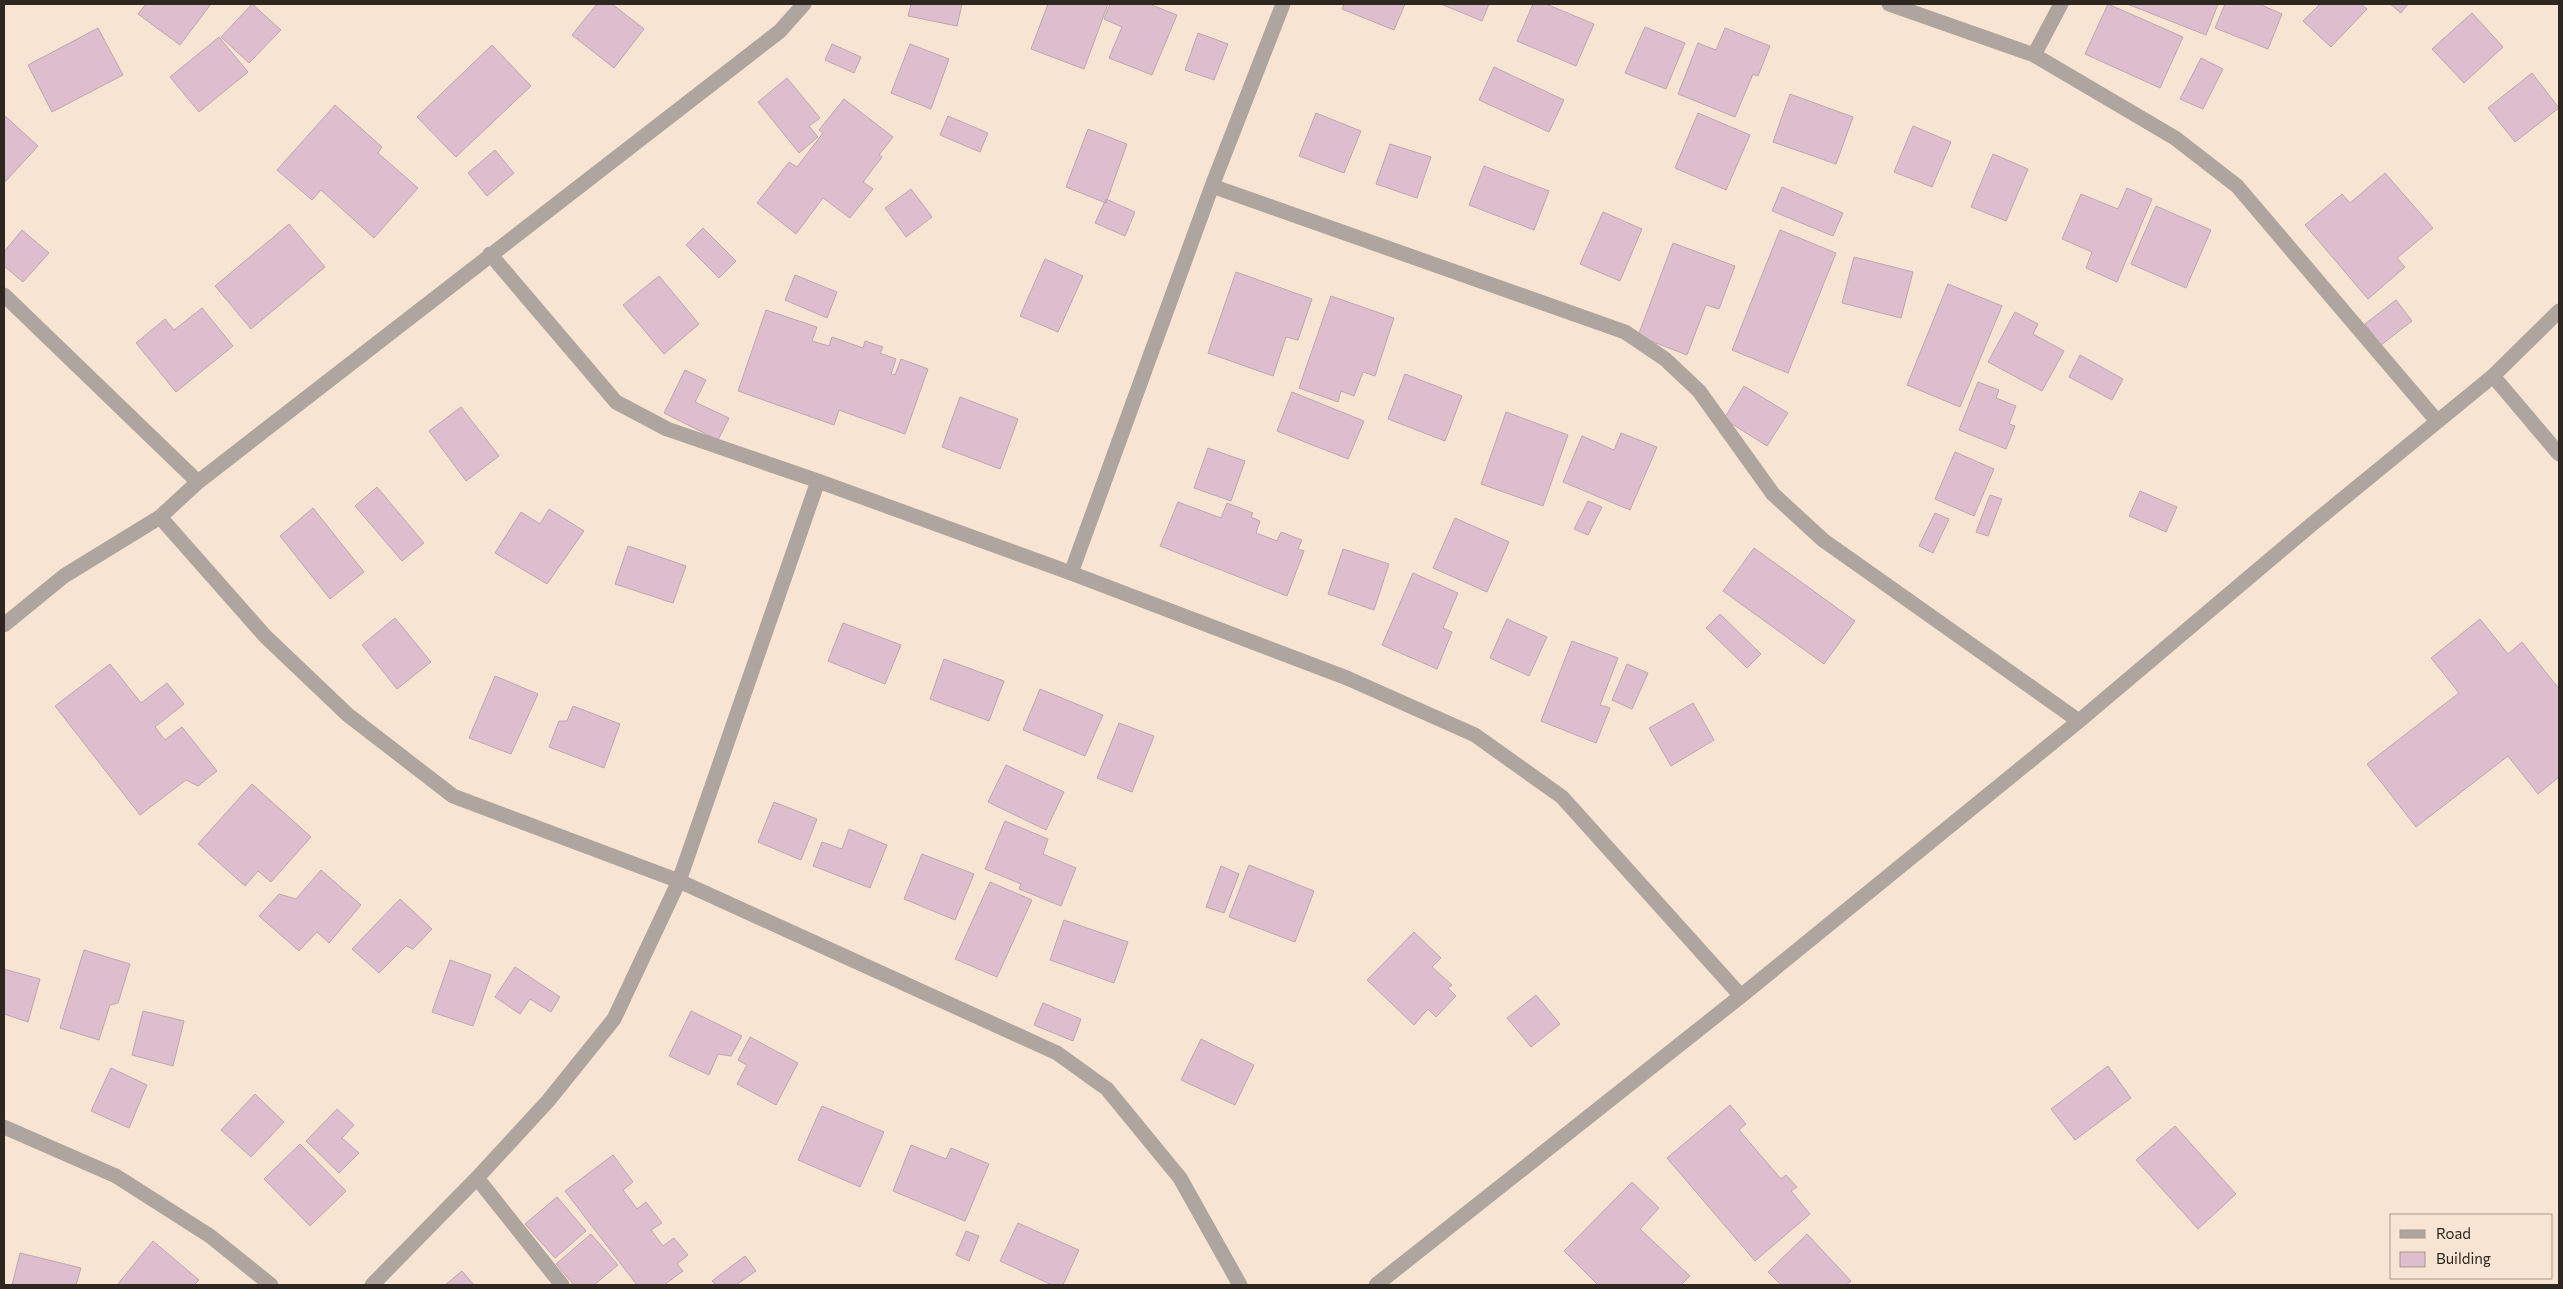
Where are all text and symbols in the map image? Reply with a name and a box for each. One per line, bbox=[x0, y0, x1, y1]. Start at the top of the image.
legend bbox=[2390, 1214, 2553, 1279]
text: Road bbox=[2436, 1224, 2471, 1242]
text: Building bbox=[2436, 1249, 2491, 1267]

